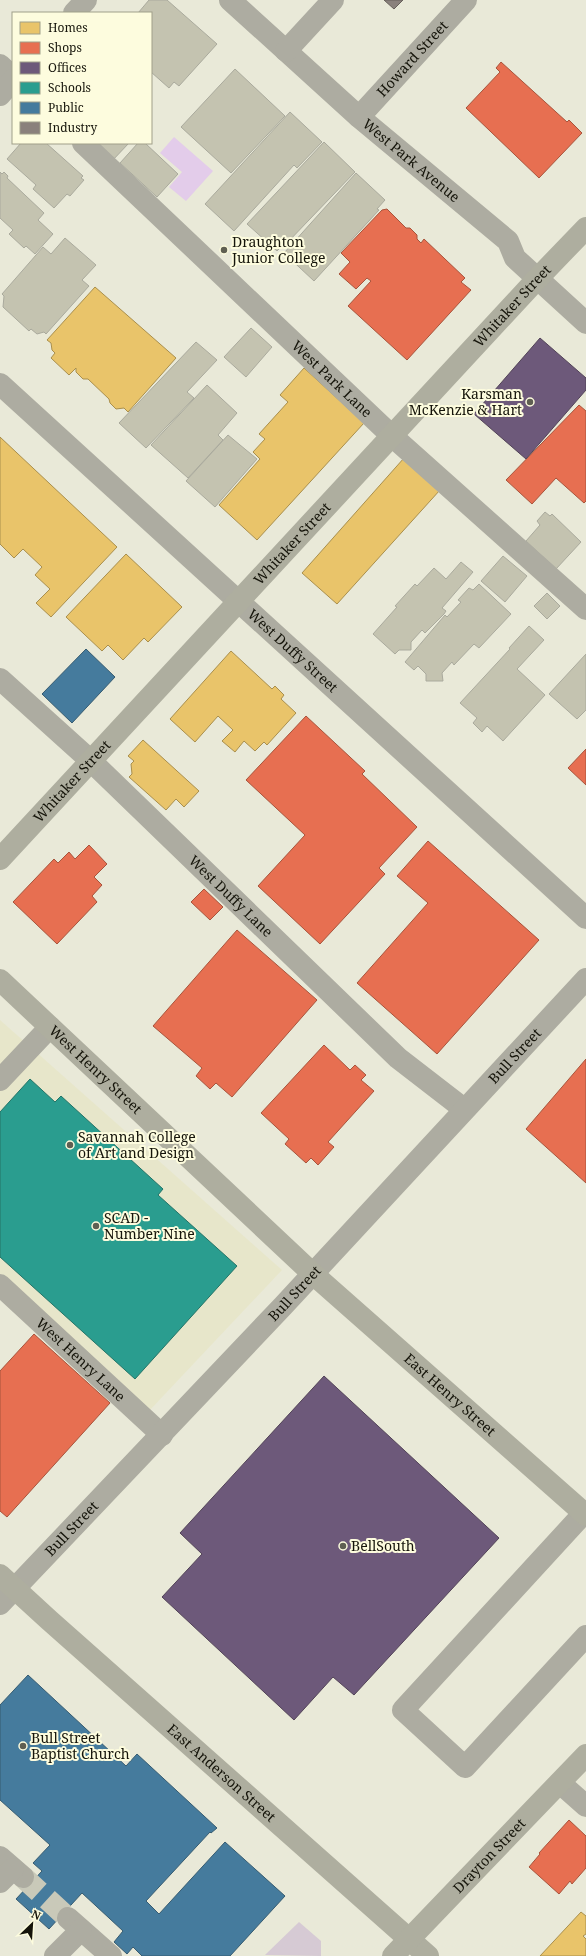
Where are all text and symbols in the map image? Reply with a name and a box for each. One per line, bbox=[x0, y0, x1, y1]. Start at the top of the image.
legend bbox=[12, 12, 152, 144]
street label: Howard Street bbox=[372, 16, 452, 101]
text: Homes bbox=[48, 19, 88, 36]
text: Shops bbox=[48, 39, 82, 56]
text: Offices bbox=[48, 59, 87, 76]
text: Schools bbox=[48, 79, 91, 96]
text: Public bbox=[48, 99, 84, 116]
street label: West Park Avenue bbox=[359, 114, 464, 206]
text: Industry bbox=[48, 119, 97, 136]
place label: Draughton Junior College bbox=[231, 232, 326, 267]
marker: Draughton Junior College bbox=[219, 245, 229, 255]
street label: Whitaker Street bbox=[469, 260, 555, 351]
street label: West Park Lane bbox=[288, 336, 377, 421]
place label: Karsman McKenzie & Hart bbox=[409, 384, 522, 419]
marker: Karsman McKenzie & Hart bbox=[525, 397, 535, 407]
street label: Whitaker Street bbox=[249, 498, 335, 588]
street label: West Duffy Street bbox=[244, 604, 342, 696]
street label: Whitaker Street bbox=[29, 736, 115, 826]
street label: West Duffy Lane bbox=[185, 851, 277, 941]
street label: West Henry Street bbox=[45, 1021, 147, 1118]
street label: Bull Street bbox=[484, 1024, 545, 1087]
place label: Savannah College of Art and Design bbox=[78, 1127, 196, 1162]
marker: Savannah College of Art and Design bbox=[65, 1140, 75, 1150]
place label: SCAD - Number Nine bbox=[104, 1208, 195, 1243]
marker: SCAD - Number Nine bbox=[91, 1221, 101, 1231]
street label: Bull Street bbox=[264, 1261, 325, 1325]
street label: West Henry Lane bbox=[32, 1313, 130, 1405]
street label: East Henry Street bbox=[400, 1349, 500, 1440]
street label: Bull Street bbox=[40, 1496, 102, 1560]
place label: BellSouth bbox=[351, 1536, 415, 1555]
marker: BellSouth bbox=[338, 1541, 348, 1551]
street label: East Anderson Street bbox=[163, 1719, 280, 1826]
place label: Bull Street Baptist Church bbox=[31, 1728, 130, 1763]
marker: Bull Street Baptist Church bbox=[18, 1741, 28, 1751]
street label: Drayton Street bbox=[449, 1814, 529, 1897]
north arrow bbox=[12, 1904, 52, 1944]
text: N bbox=[29, 1906, 44, 1923]

